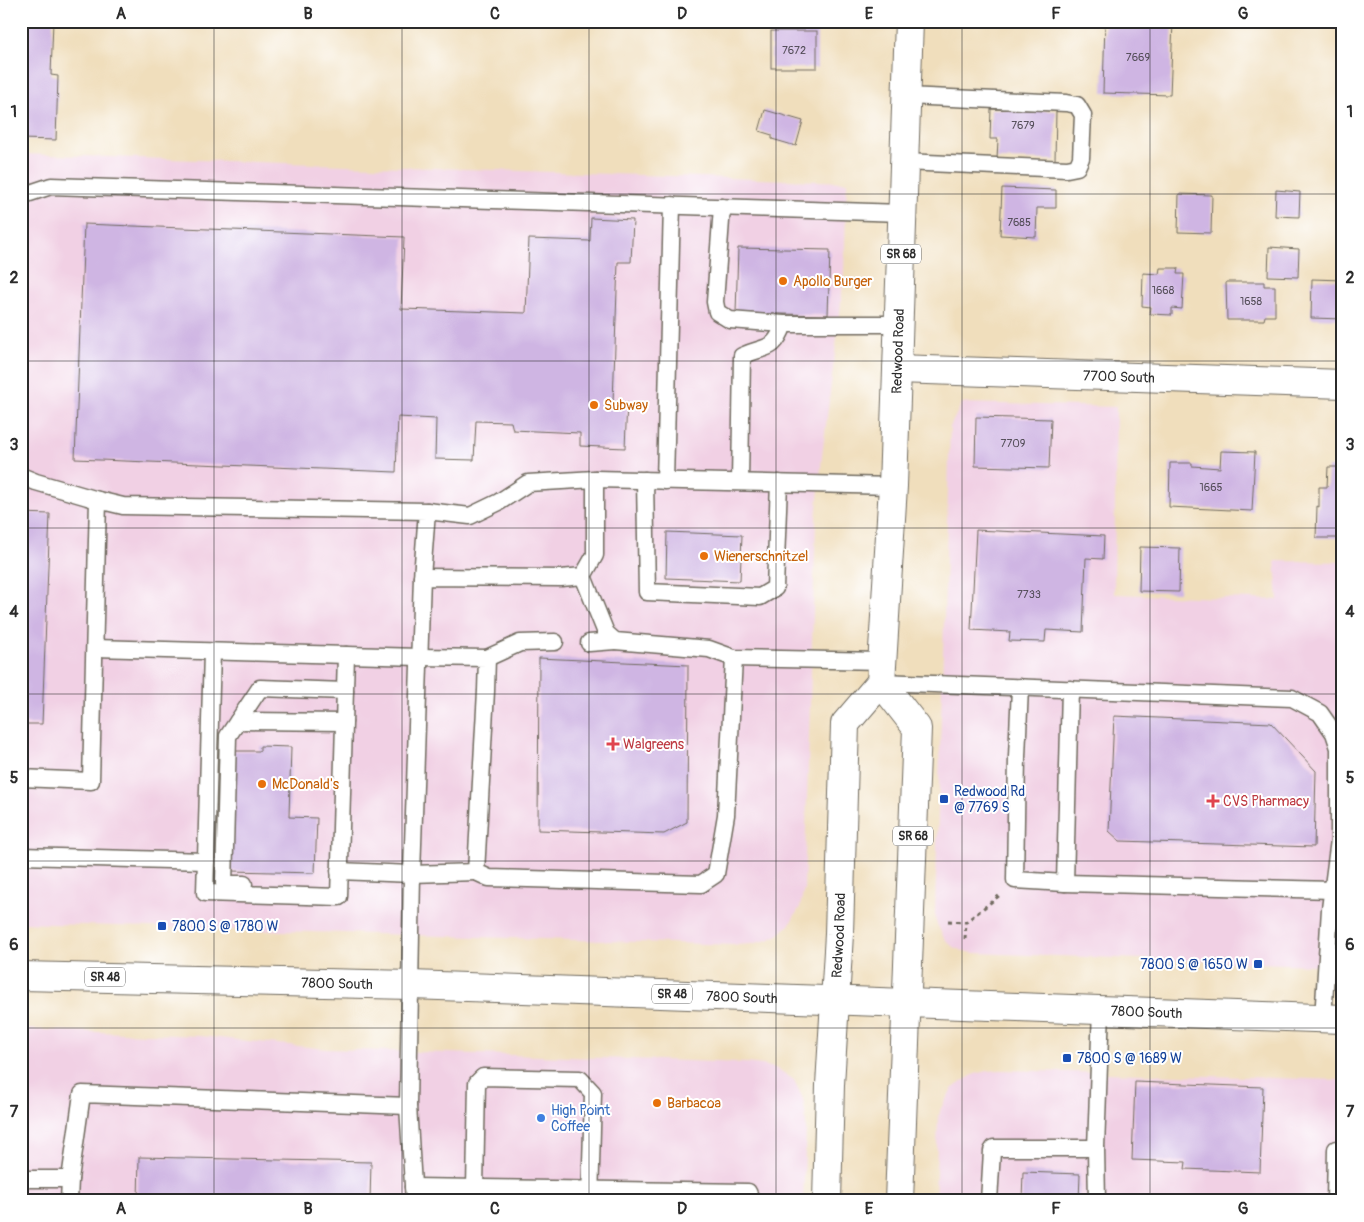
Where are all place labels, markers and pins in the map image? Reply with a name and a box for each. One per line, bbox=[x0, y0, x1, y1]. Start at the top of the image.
place label: Apollo Burger bbox=[793, 273, 872, 290]
marker: Apollo Burger bbox=[777, 275, 789, 287]
place label: Subway bbox=[604, 397, 648, 414]
marker: Subway bbox=[588, 399, 600, 411]
place label: Wienerschnitzel bbox=[714, 548, 808, 565]
marker: Wienerschnitzel bbox=[698, 550, 710, 562]
place label: Walgreens bbox=[623, 736, 685, 753]
marker: Walgreens bbox=[607, 738, 619, 750]
place label: McDonald's bbox=[272, 776, 340, 793]
marker: McDonald's bbox=[256, 778, 268, 790]
place label: Redwood Rd @ 7769 S bbox=[954, 783, 1025, 816]
marker: Redwood Rd @ 7769 S bbox=[938, 793, 950, 805]
place label: CVS Pharmacy bbox=[1223, 793, 1309, 810]
marker: CVS Pharmacy bbox=[1207, 795, 1219, 807]
place label: 7800 S @ 1780 W bbox=[172, 918, 279, 935]
marker: 7800 S @ 1780 W bbox=[156, 920, 168, 932]
place label: 7800 S @ 1650 W bbox=[1140, 956, 1248, 973]
marker: 7800 S @ 1650 W bbox=[1252, 958, 1264, 970]
place label: 7800 S @ 1689 W bbox=[1077, 1050, 1182, 1067]
marker: 7800 S @ 1689 W bbox=[1061, 1052, 1073, 1064]
place label: Barbacoa bbox=[667, 1095, 721, 1112]
marker: Barbacoa bbox=[651, 1097, 663, 1109]
place label: High Point Coffee bbox=[551, 1102, 611, 1135]
marker: High Point Coffee bbox=[535, 1112, 547, 1124]

